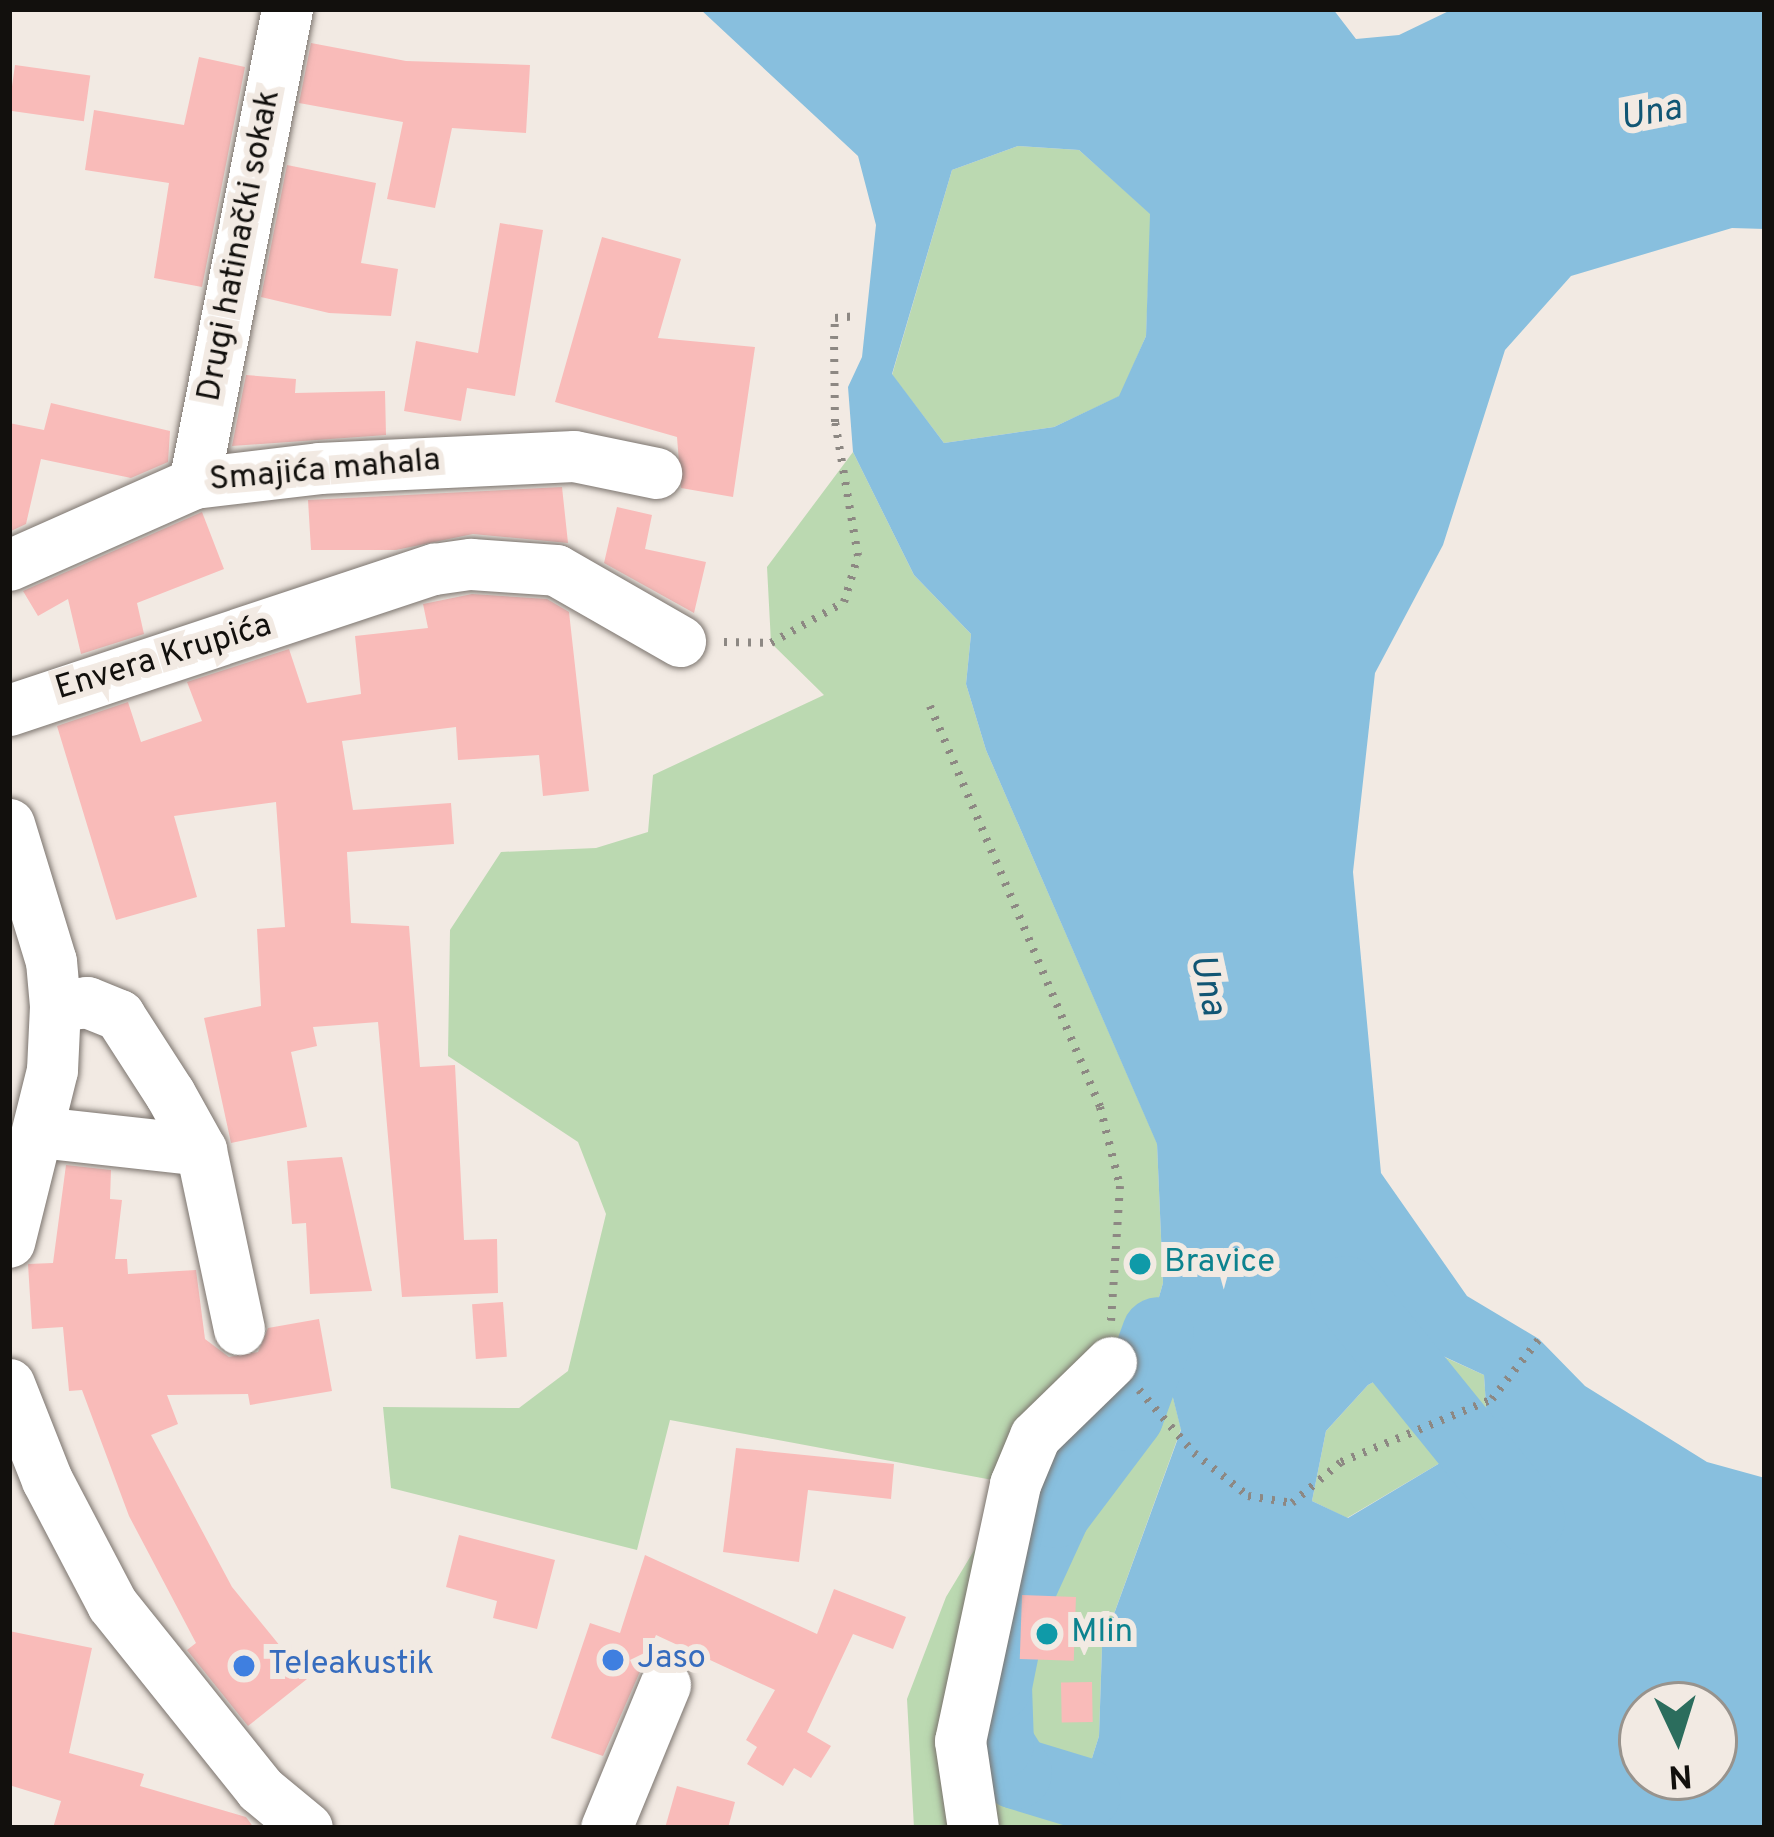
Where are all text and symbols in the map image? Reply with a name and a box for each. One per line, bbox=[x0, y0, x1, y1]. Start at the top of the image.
street label: Drugi hatinački sokak bbox=[191, 87, 291, 405]
water label: Una bbox=[1616, 88, 1686, 142]
street label: Smajića mahala bbox=[208, 442, 442, 502]
street label: Envera Krupića bbox=[51, 607, 277, 711]
water label: Una bbox=[1178, 950, 1234, 1020]
place label: Bravice bbox=[1164, 1244, 1275, 1284]
marker: Bravice bbox=[1127, 1251, 1153, 1277]
place label: Mlin bbox=[1071, 1614, 1133, 1654]
marker: Mlin bbox=[1034, 1621, 1060, 1647]
place label: Jaso bbox=[637, 1640, 706, 1680]
place label: Teleakustik bbox=[268, 1646, 434, 1686]
marker: Jaso bbox=[600, 1647, 626, 1673]
marker: Teleakustik bbox=[231, 1653, 257, 1679]
north arrow bbox=[1618, 1681, 1738, 1801]
text: N bbox=[1667, 1752, 1694, 1796]

